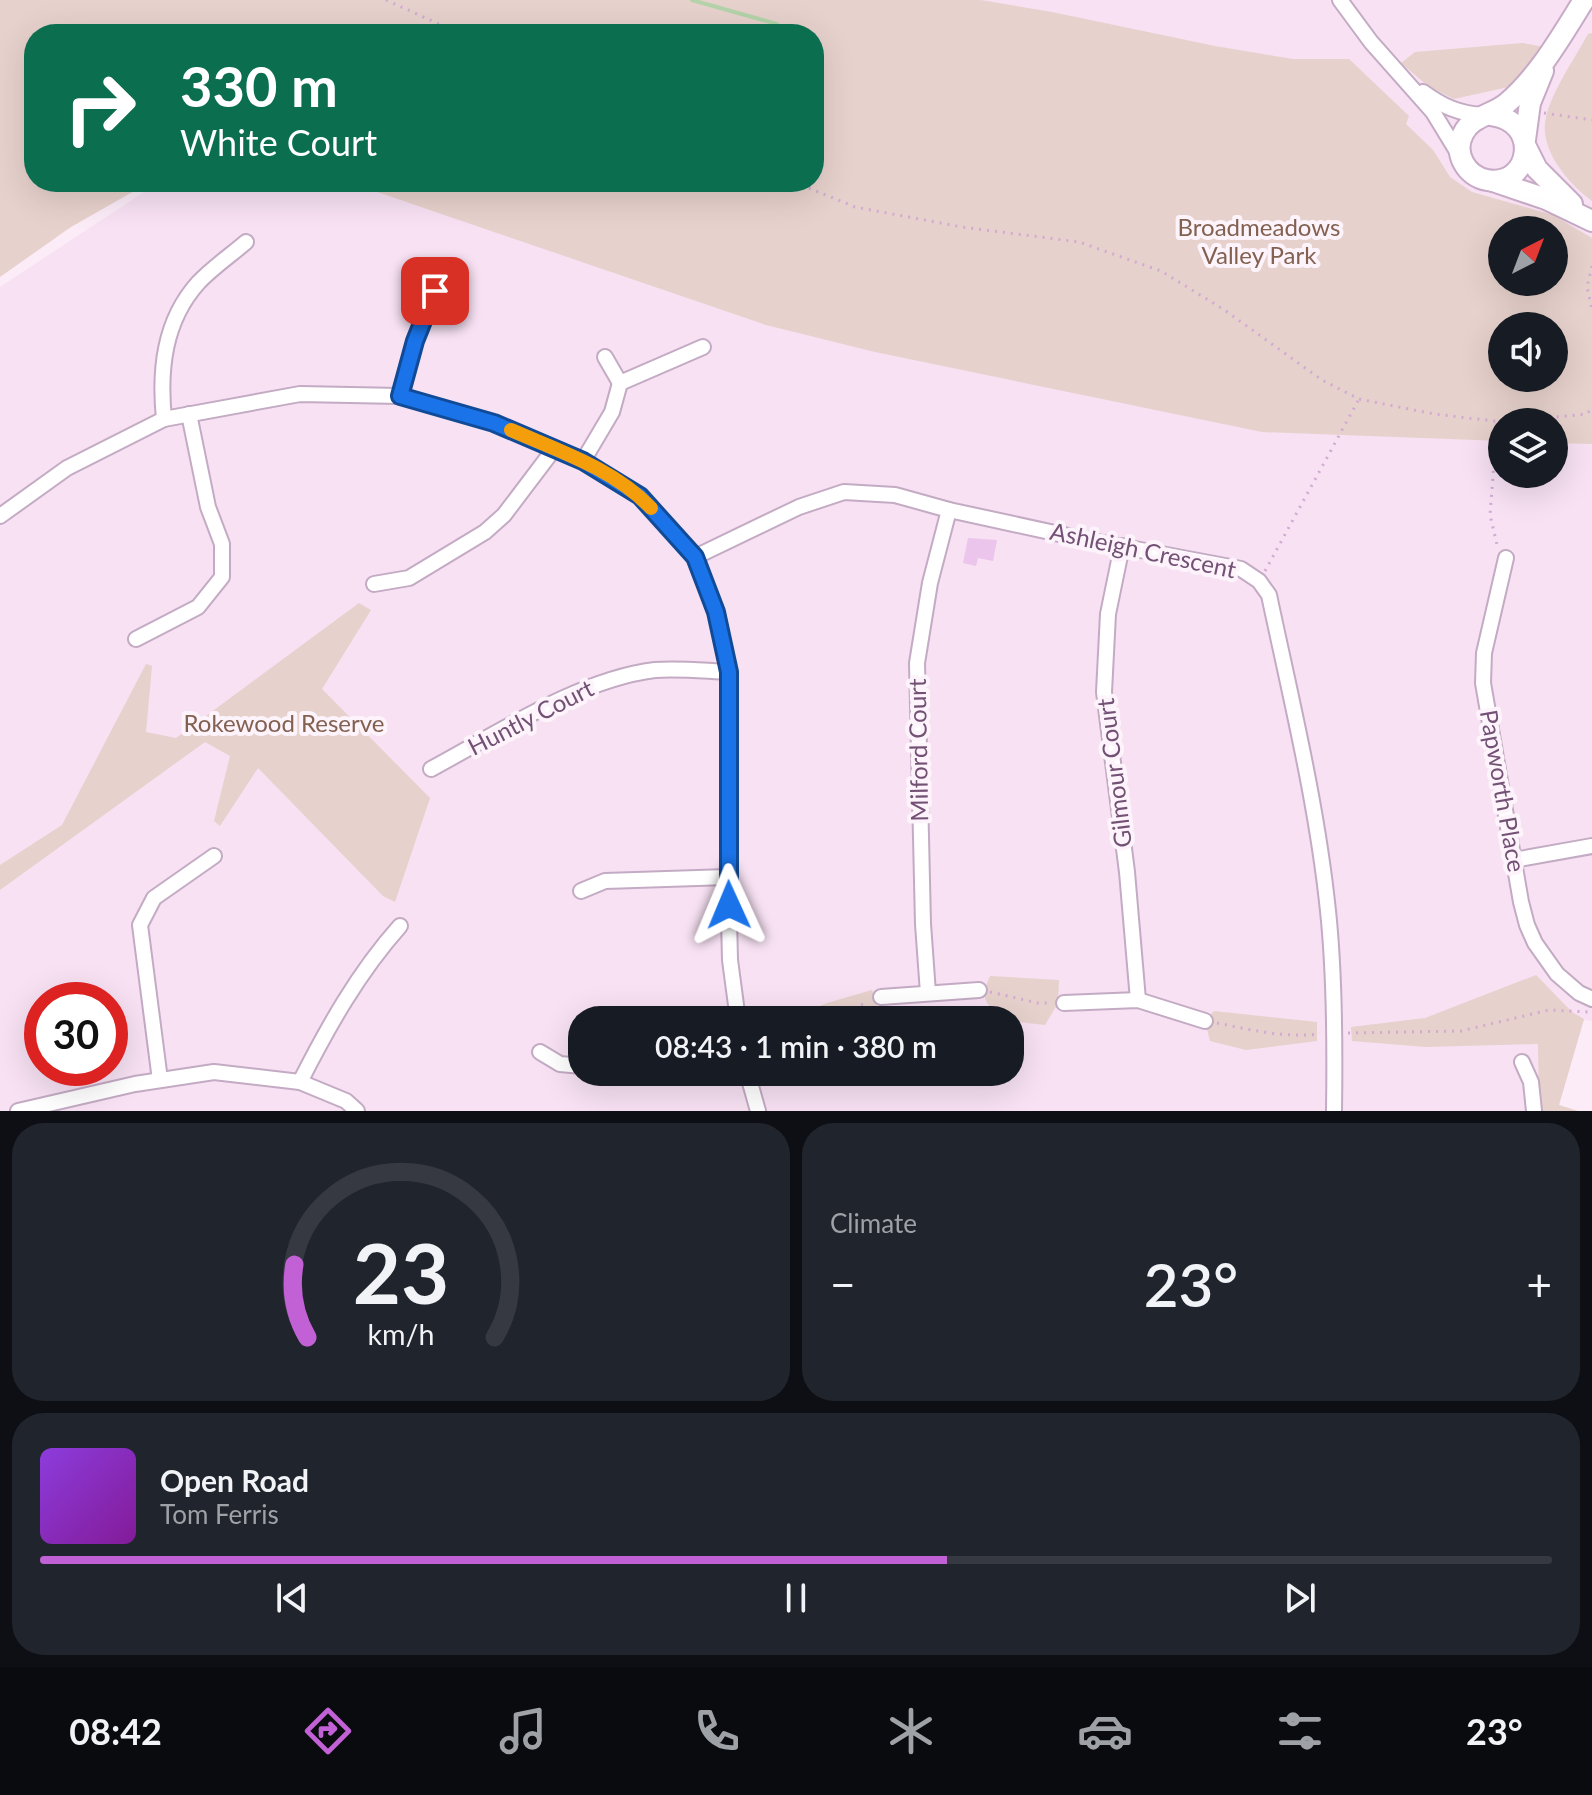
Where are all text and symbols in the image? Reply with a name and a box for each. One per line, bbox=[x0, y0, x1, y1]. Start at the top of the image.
text: 330 m bbox=[180, 52, 338, 119]
icon: right bbox=[48, 56, 152, 160]
text: White Court bbox=[180, 120, 377, 164]
park label: Broadmeadows Valley Park bbox=[1178, 212, 1340, 269]
north arrow bbox=[1488, 216, 1568, 296]
map controls bbox=[1488, 216, 1568, 488]
pin bbox=[401, 257, 469, 325]
icon: arrive bbox=[413, 269, 457, 313]
button: sound bbox=[1488, 312, 1568, 392]
button: layers bbox=[1488, 408, 1568, 488]
street label: Ashleigh Crescent bbox=[1048, 516, 1239, 583]
street label: Huntly Court bbox=[463, 672, 598, 761]
street label: Milford Court bbox=[902, 678, 933, 822]
street label: Gilmour Court bbox=[1090, 697, 1137, 849]
street label: Papworth Place bbox=[1475, 707, 1532, 874]
park label: Rokewood Reserve bbox=[184, 708, 384, 737]
position arrow bbox=[687, 863, 771, 947]
speed limit sign: 30 bbox=[24, 982, 128, 1086]
text: 08:43 · 1 min · 380 m bbox=[655, 1028, 937, 1064]
text: Climate bbox=[830, 1207, 917, 1239]
text: 23 bbox=[353, 1222, 449, 1322]
text: 23° bbox=[1144, 1248, 1238, 1320]
text: − bbox=[830, 1258, 856, 1310]
text: + bbox=[1526, 1258, 1552, 1310]
text: km/h bbox=[368, 1317, 434, 1351]
text: Open Road bbox=[160, 1462, 309, 1498]
text: Tom Ferris bbox=[160, 1498, 279, 1530]
icon: previous bbox=[270, 1576, 314, 1620]
icon: pause bbox=[774, 1576, 818, 1620]
icon: next bbox=[1278, 1576, 1322, 1620]
icon: directions bbox=[300, 1703, 356, 1759]
icon: music bbox=[495, 1703, 551, 1759]
icon: phone bbox=[689, 1703, 745, 1759]
icon: climate bbox=[883, 1703, 939, 1759]
icon: car bbox=[1077, 1703, 1133, 1759]
icon: filters bbox=[1272, 1703, 1328, 1759]
text: 08:42 bbox=[69, 1709, 162, 1753]
text: 23° bbox=[1466, 1709, 1523, 1753]

